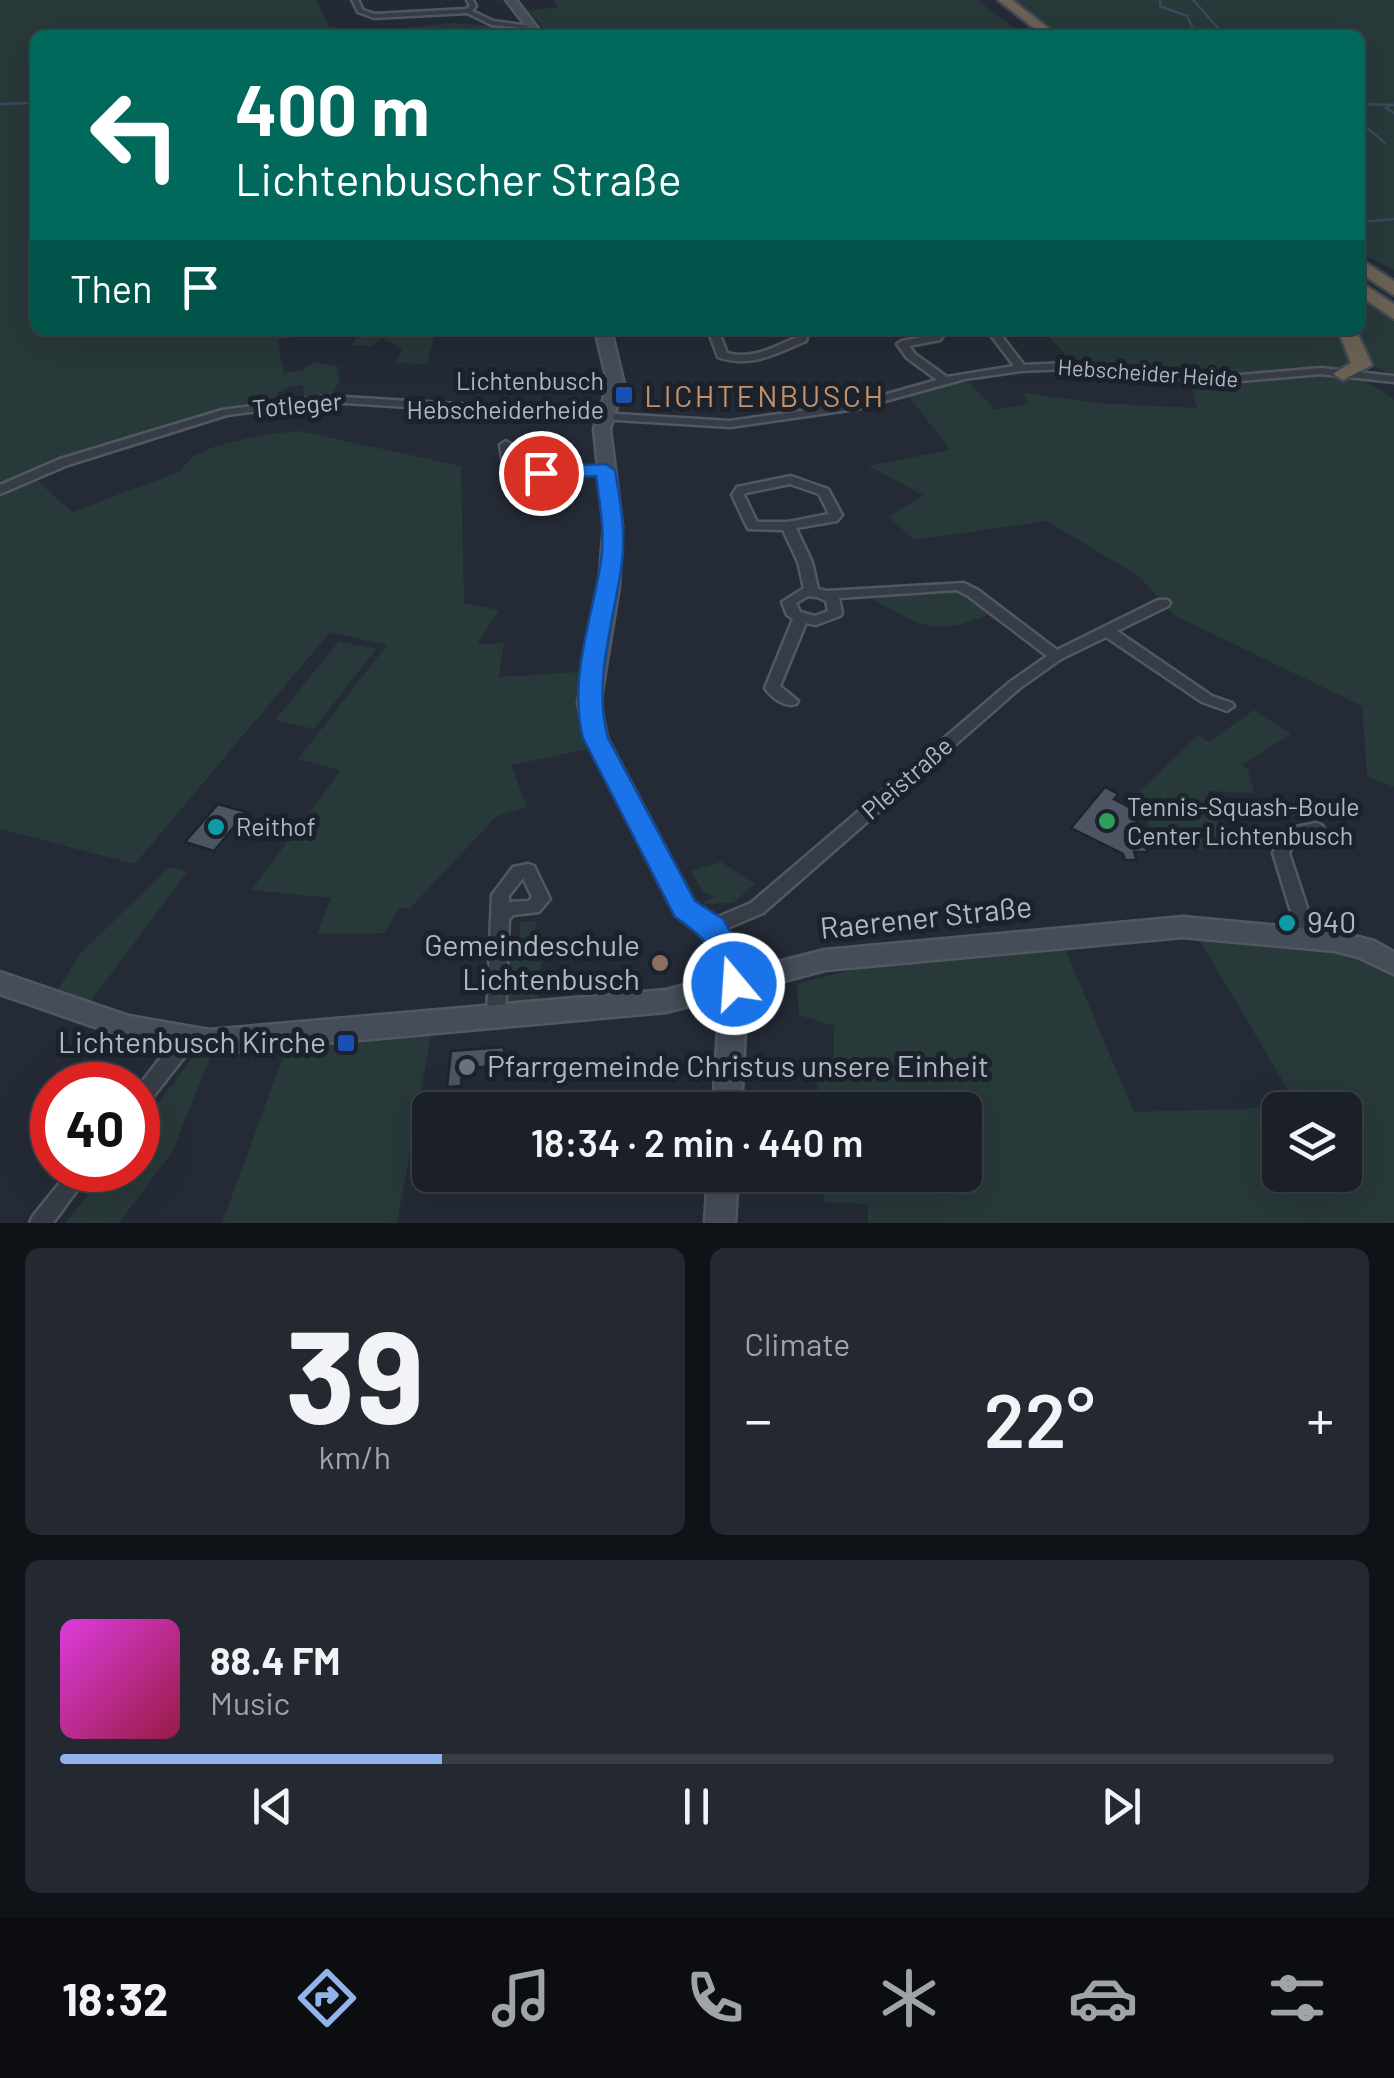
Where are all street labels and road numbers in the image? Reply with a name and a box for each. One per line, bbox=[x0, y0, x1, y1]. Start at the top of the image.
street label: Hebscheider Heide bbox=[1057, 353, 1239, 391]
street label: Totleger bbox=[251, 385, 343, 423]
street label: Pleistraße bbox=[855, 730, 958, 825]
street label: Raerener Straße bbox=[818, 887, 1033, 945]

